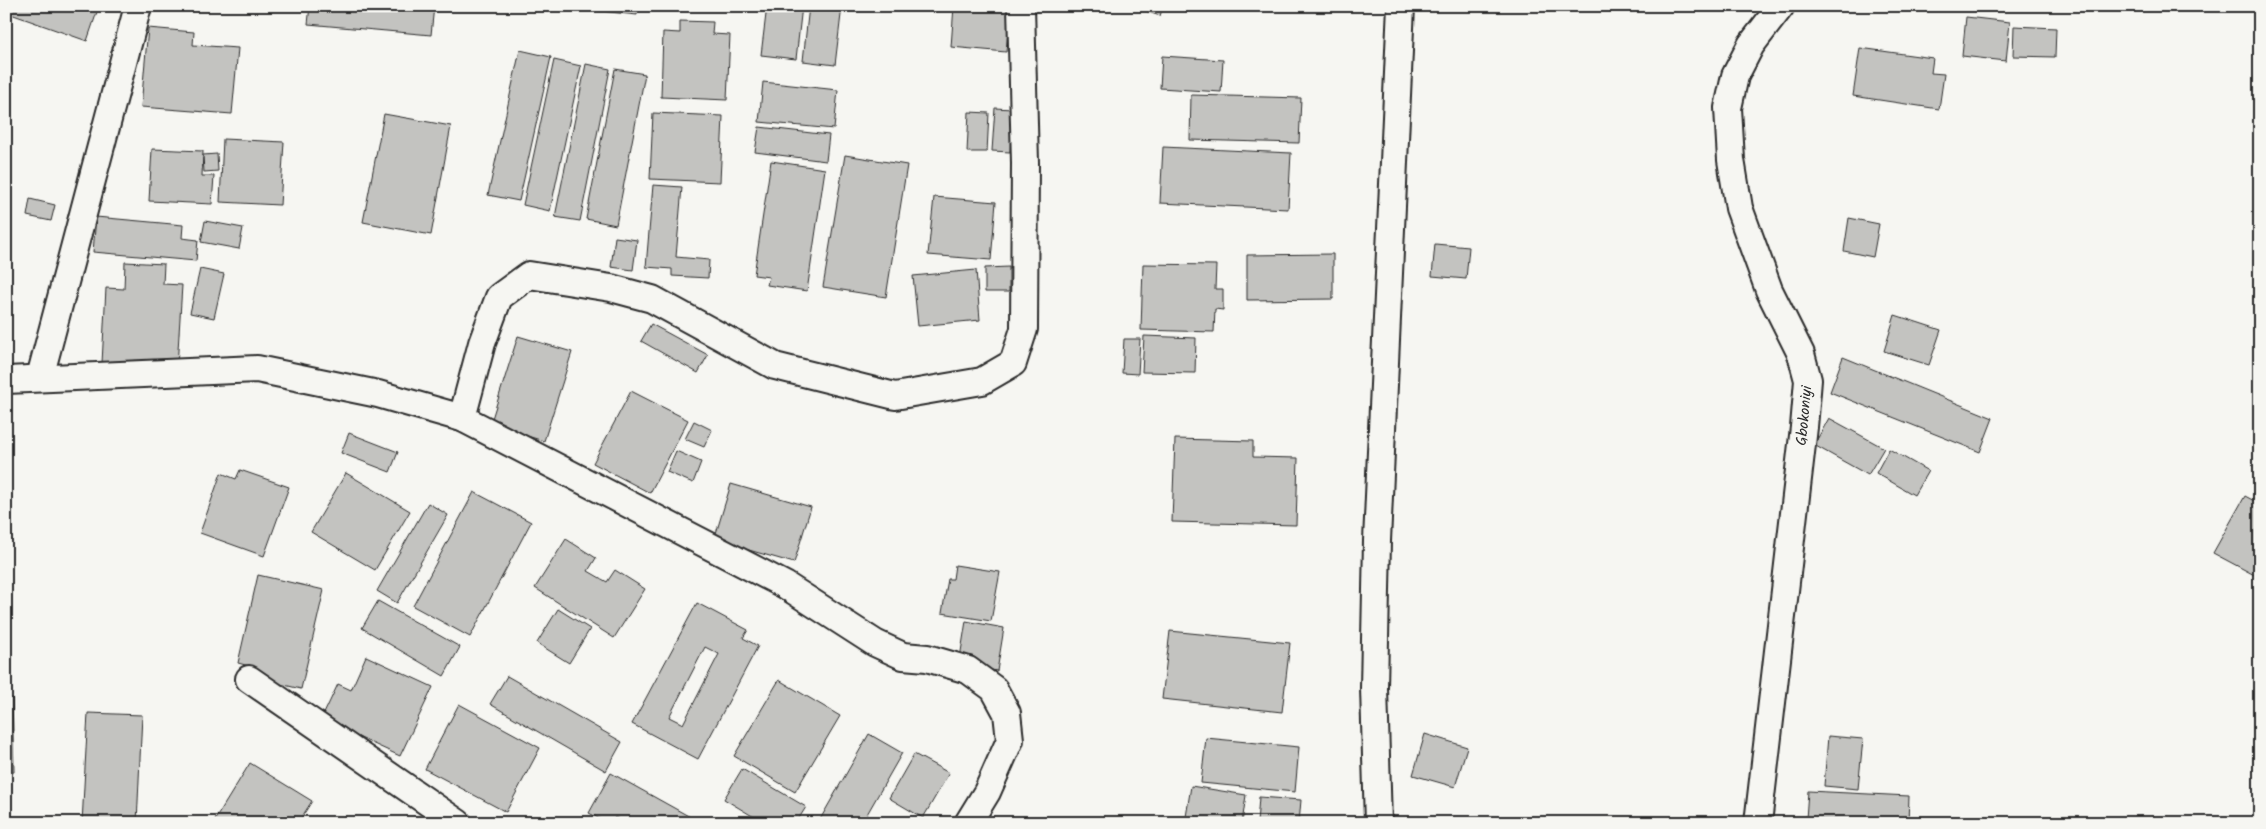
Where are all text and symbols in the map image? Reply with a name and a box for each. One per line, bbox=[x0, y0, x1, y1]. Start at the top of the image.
street label: Gbokoniyi bbox=[1790, 383, 1820, 447]

